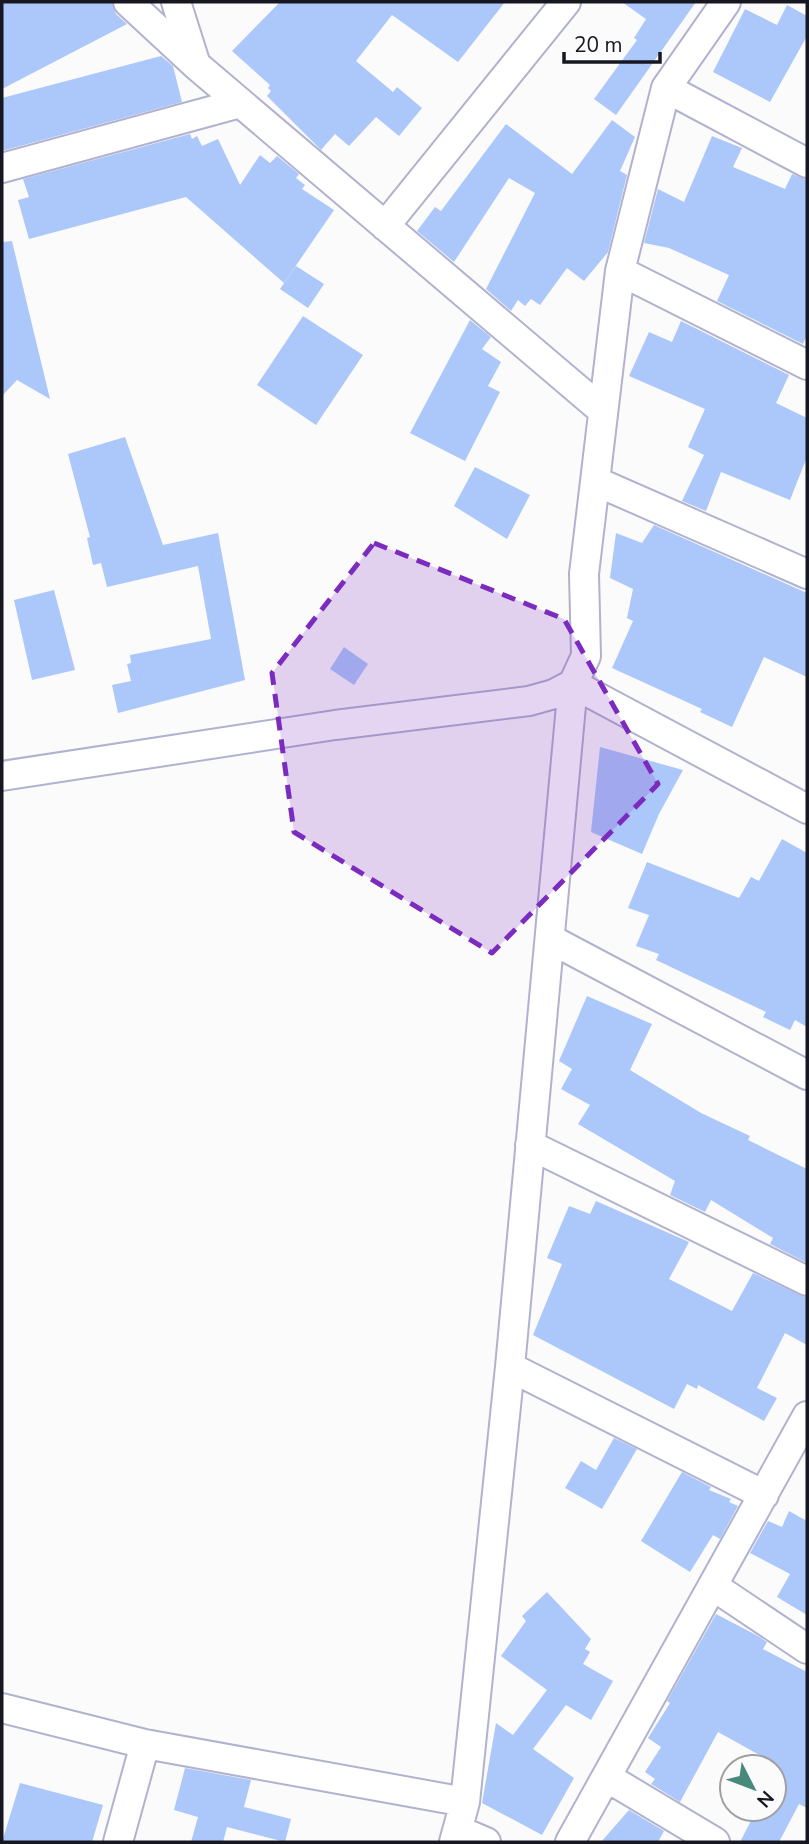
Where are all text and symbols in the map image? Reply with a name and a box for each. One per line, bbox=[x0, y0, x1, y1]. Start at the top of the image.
scale bar bbox=[564, 21, 660, 65]
text: 20 m bbox=[574, 31, 623, 59]
north arrow bbox=[718, 1753, 788, 1823]
text: N bbox=[750, 1785, 779, 1813]

